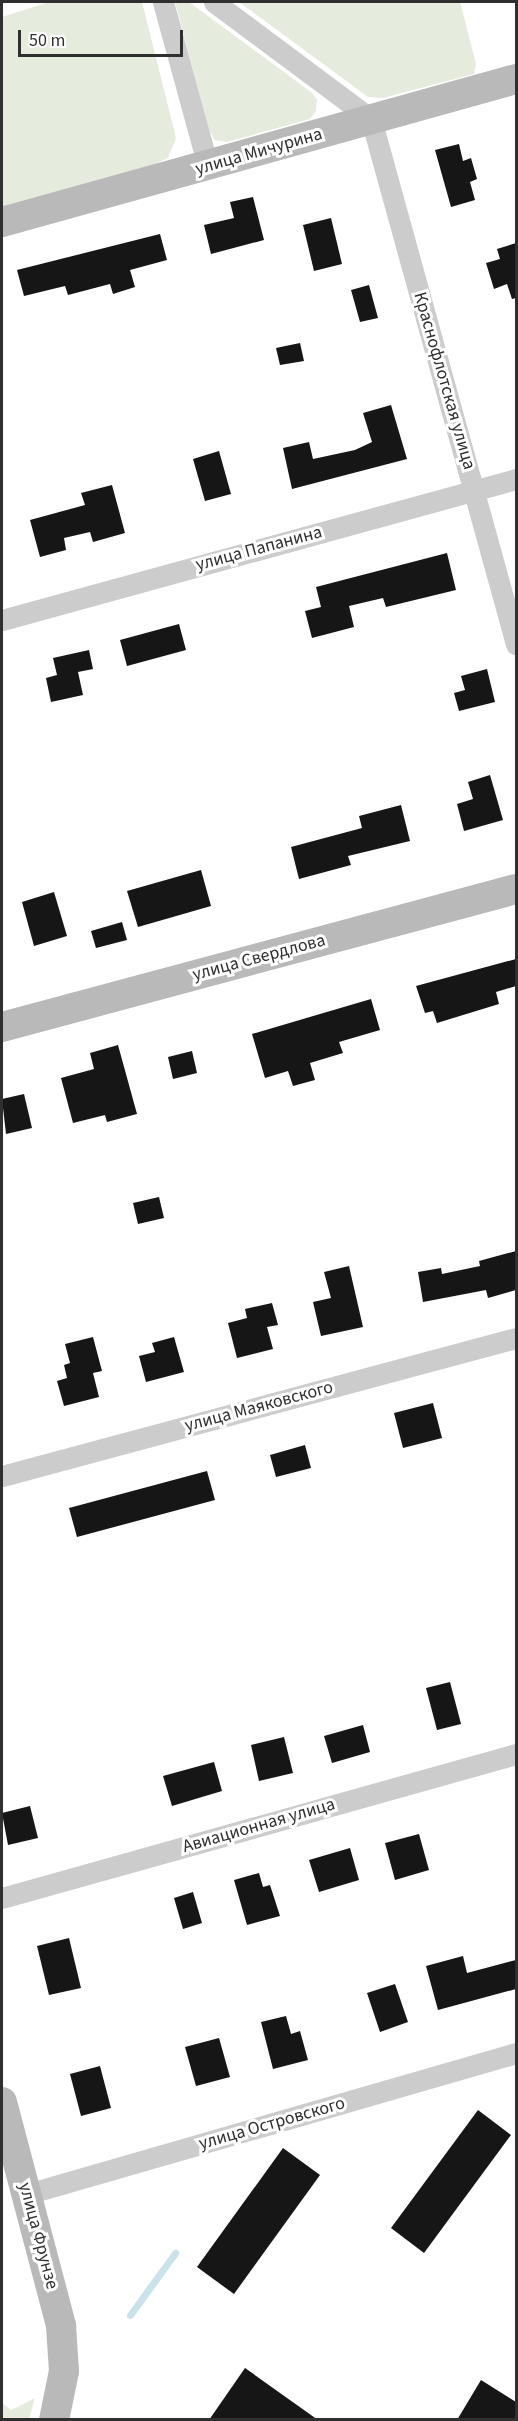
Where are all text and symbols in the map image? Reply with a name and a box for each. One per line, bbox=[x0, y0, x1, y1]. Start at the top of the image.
scale bar bbox=[21, 18, 186, 56]
text: 50 m bbox=[29, 28, 65, 53]
street label: улица Мичурина bbox=[193, 124, 325, 180]
street label: Краснофлотская улица bbox=[408, 290, 480, 472]
street label: улица Папанина bbox=[193, 522, 325, 576]
street label: улица Свердлова bbox=[190, 930, 328, 986]
street label: улица Маяковского bbox=[182, 1377, 336, 1437]
street label: Авиационная улица bbox=[180, 1794, 338, 1858]
street label: улица Островского bbox=[197, 2093, 347, 2155]
street label: улица Фрунзе bbox=[13, 2180, 63, 2292]

